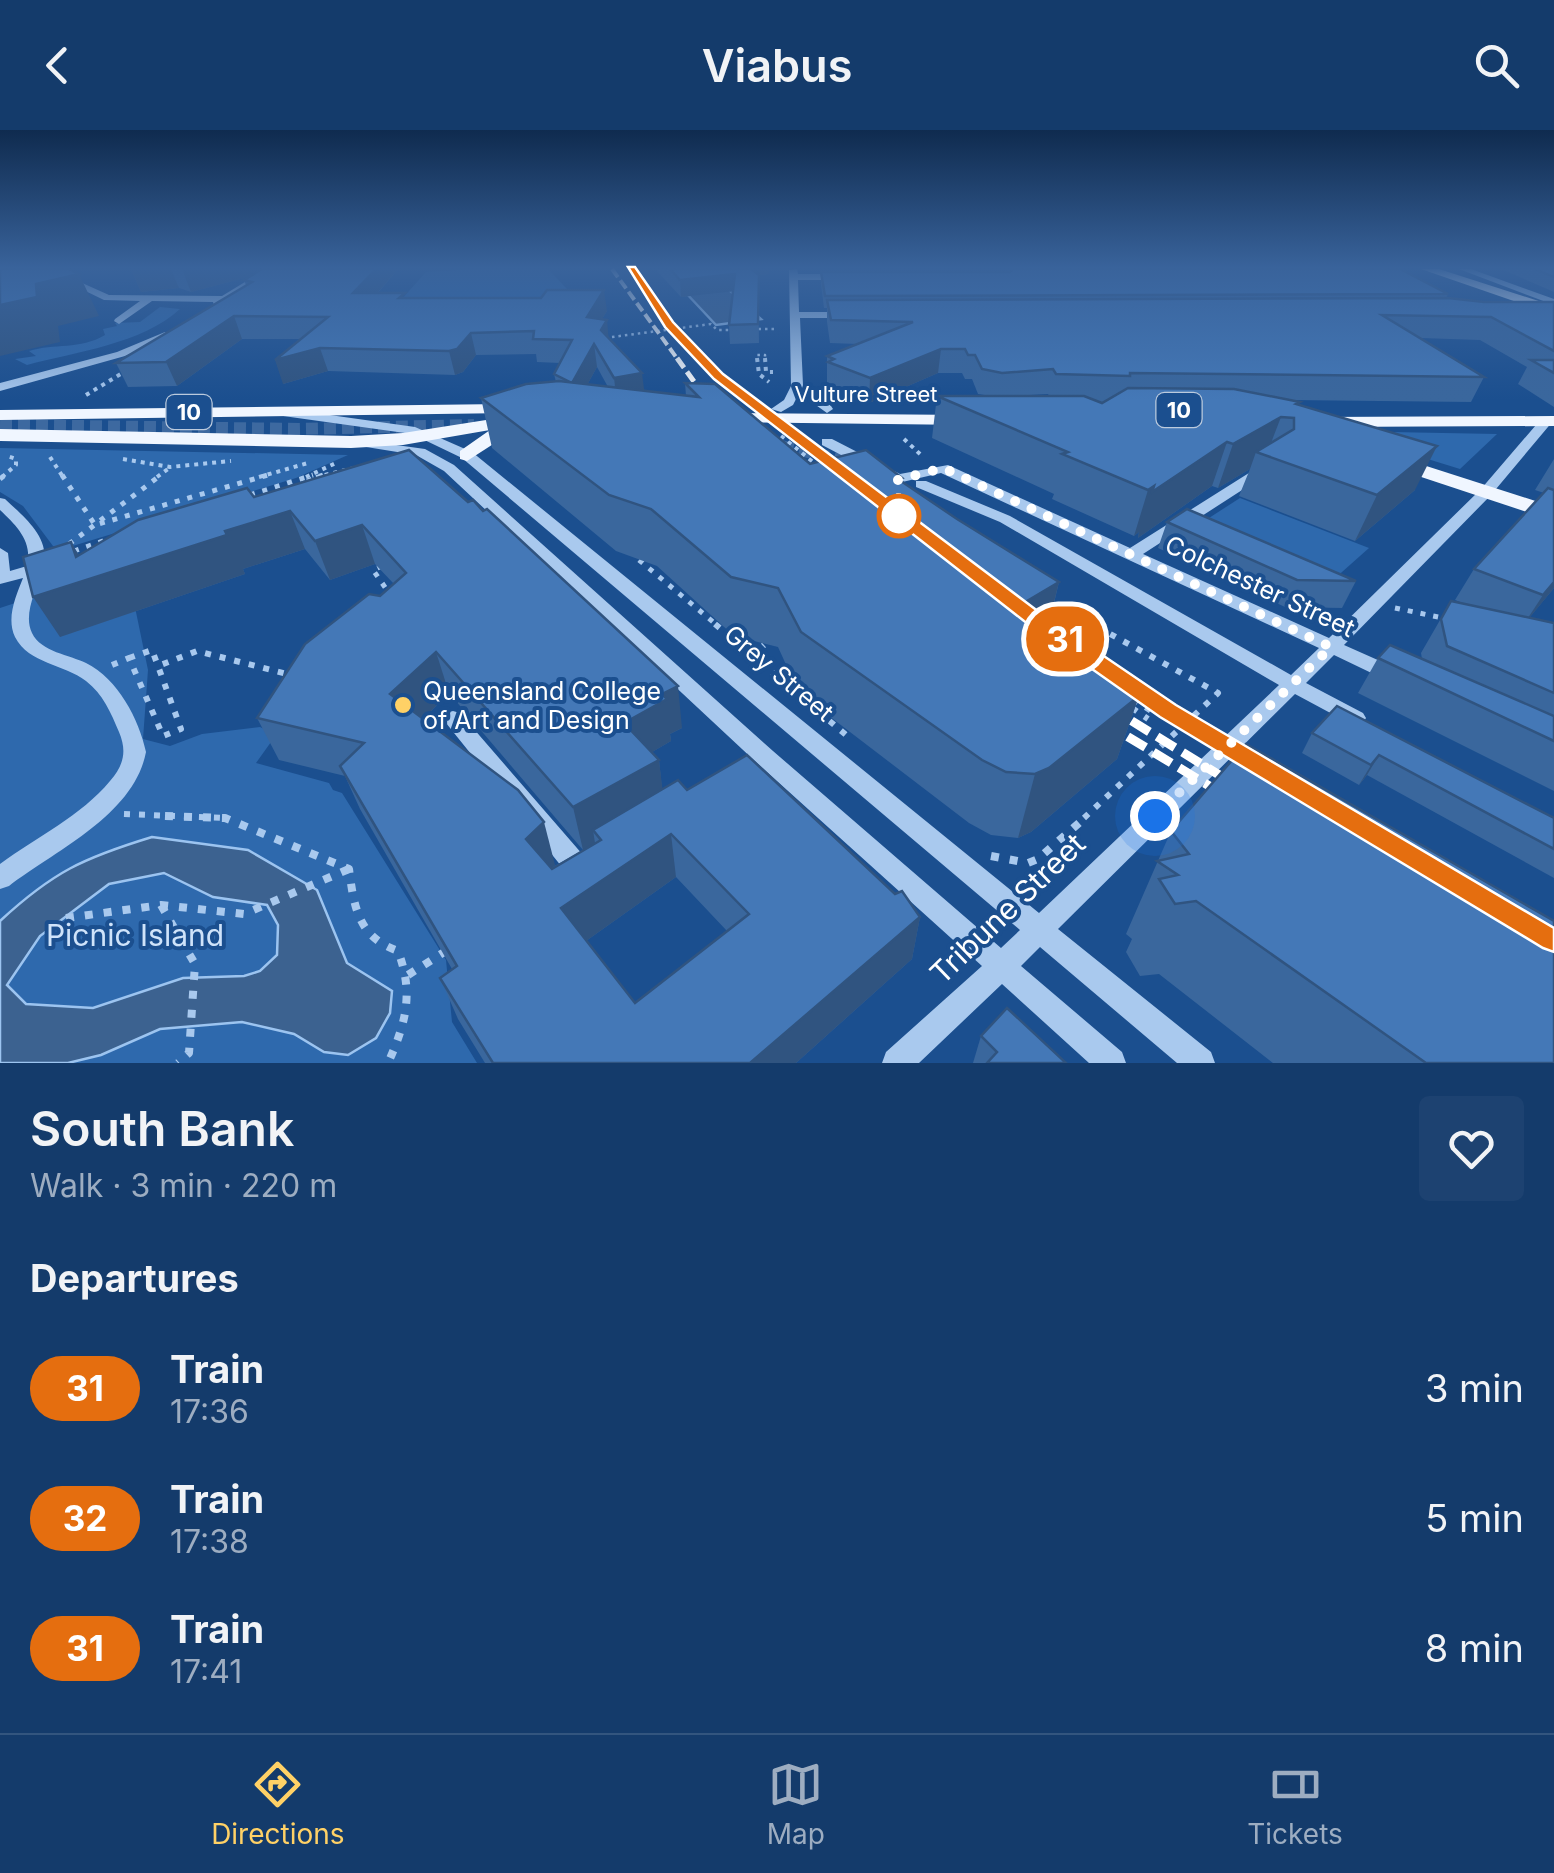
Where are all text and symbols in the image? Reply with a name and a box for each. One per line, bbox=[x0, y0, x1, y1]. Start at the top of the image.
icon: back bbox=[30, 38, 85, 93]
text: Viabus bbox=[702, 38, 852, 93]
icon: search bbox=[1469, 38, 1524, 93]
street label: Vulture Street bbox=[794, 381, 938, 407]
road number: 10 bbox=[1156, 393, 1202, 427]
road number: 10 bbox=[166, 395, 212, 429]
unlabelled marker bbox=[878, 495, 920, 537]
street label: Colchester Street bbox=[1160, 529, 1360, 643]
line badge: 31 bbox=[1020, 606, 1110, 672]
text: 31 bbox=[1046, 618, 1084, 660]
street label: Grey Street bbox=[718, 619, 840, 727]
place label: Queensland College of Art and Design bbox=[423, 676, 661, 735]
marker: Queensland College of Art and Design bbox=[392, 694, 414, 716]
your location bbox=[1130, 791, 1180, 841]
street label: Tribune Street bbox=[922, 825, 1092, 991]
park label: Picnic Island bbox=[46, 917, 224, 953]
button: heart bbox=[1419, 1096, 1524, 1201]
text: South Bank bbox=[30, 1099, 294, 1158]
text: Walk · 3 min · 220 m bbox=[30, 1166, 337, 1205]
text: Departures bbox=[30, 1255, 239, 1301]
text: Train bbox=[170, 1346, 264, 1392]
text: 3 min bbox=[1425, 1365, 1524, 1411]
text: 31 bbox=[66, 1367, 104, 1409]
text: 17:36 bbox=[170, 1392, 249, 1431]
text: Train bbox=[170, 1476, 264, 1522]
text: 5 min bbox=[1425, 1495, 1524, 1541]
text: 32 bbox=[63, 1497, 107, 1539]
text: 17:38 bbox=[170, 1522, 249, 1561]
text: Train bbox=[170, 1606, 264, 1652]
text: 8 min bbox=[1425, 1625, 1524, 1671]
text: 31 bbox=[66, 1627, 104, 1669]
text: 17:41 bbox=[170, 1652, 242, 1691]
tab: Directions bbox=[211, 1757, 345, 1851]
tab: Map bbox=[767, 1757, 825, 1851]
tab: Tickets bbox=[1247, 1757, 1343, 1851]

